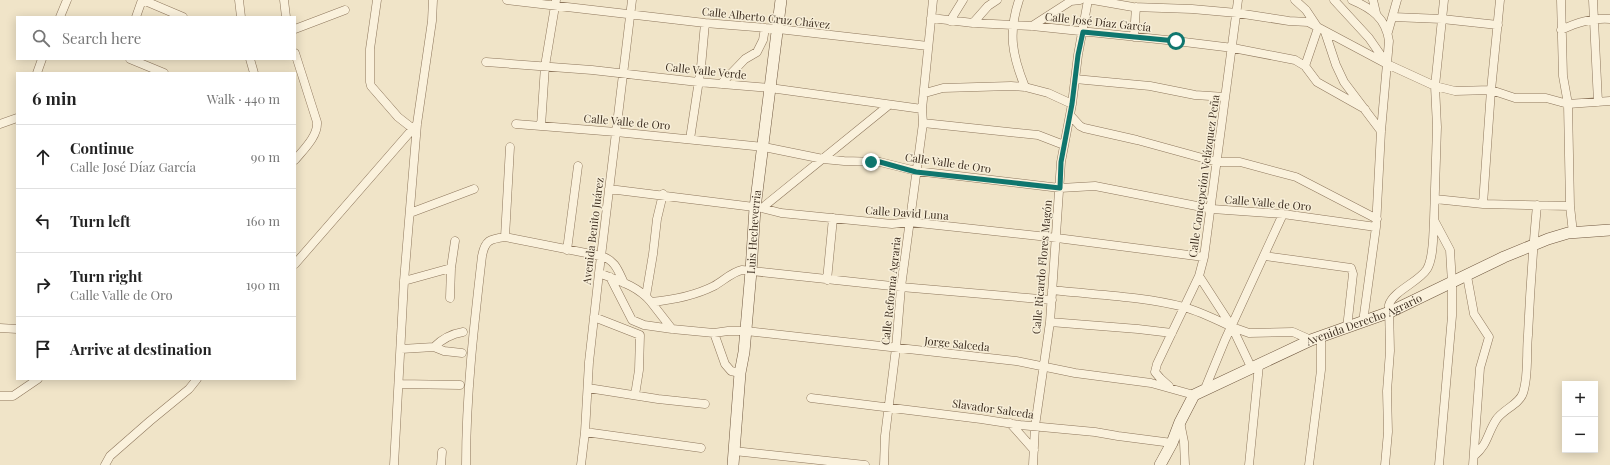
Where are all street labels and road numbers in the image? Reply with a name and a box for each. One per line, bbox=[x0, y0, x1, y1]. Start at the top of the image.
street label: Calle Alberto Cruz Chávez bbox=[701, 3, 831, 32]
street label: Calle José Díaz García bbox=[1044, 8, 1152, 35]
street label: Calle Valle Verde bbox=[665, 59, 748, 82]
street label: Calle Concepción Velázquez Peña bbox=[1185, 93, 1222, 258]
street label: Calle Valle de Oro bbox=[583, 110, 671, 133]
street label: Calle Valle de Oro bbox=[904, 149, 992, 176]
street label: Avenida Benito Juárez bbox=[578, 177, 607, 286]
street label: Luis Hecheverria bbox=[743, 189, 764, 275]
street label: Calle Valle de Oro bbox=[1224, 191, 1312, 214]
street label: Calle Ricardo Flores Magón bbox=[1028, 199, 1055, 335]
street label: Calle David Luna bbox=[865, 202, 950, 223]
street label: Calle Reforma Agraria bbox=[877, 236, 904, 346]
street label: Avenida Derecho Agrario bbox=[1302, 290, 1424, 349]
street label: Jorge Salceda bbox=[923, 333, 991, 354]
street label: Slavador Salceda bbox=[951, 395, 1035, 422]

